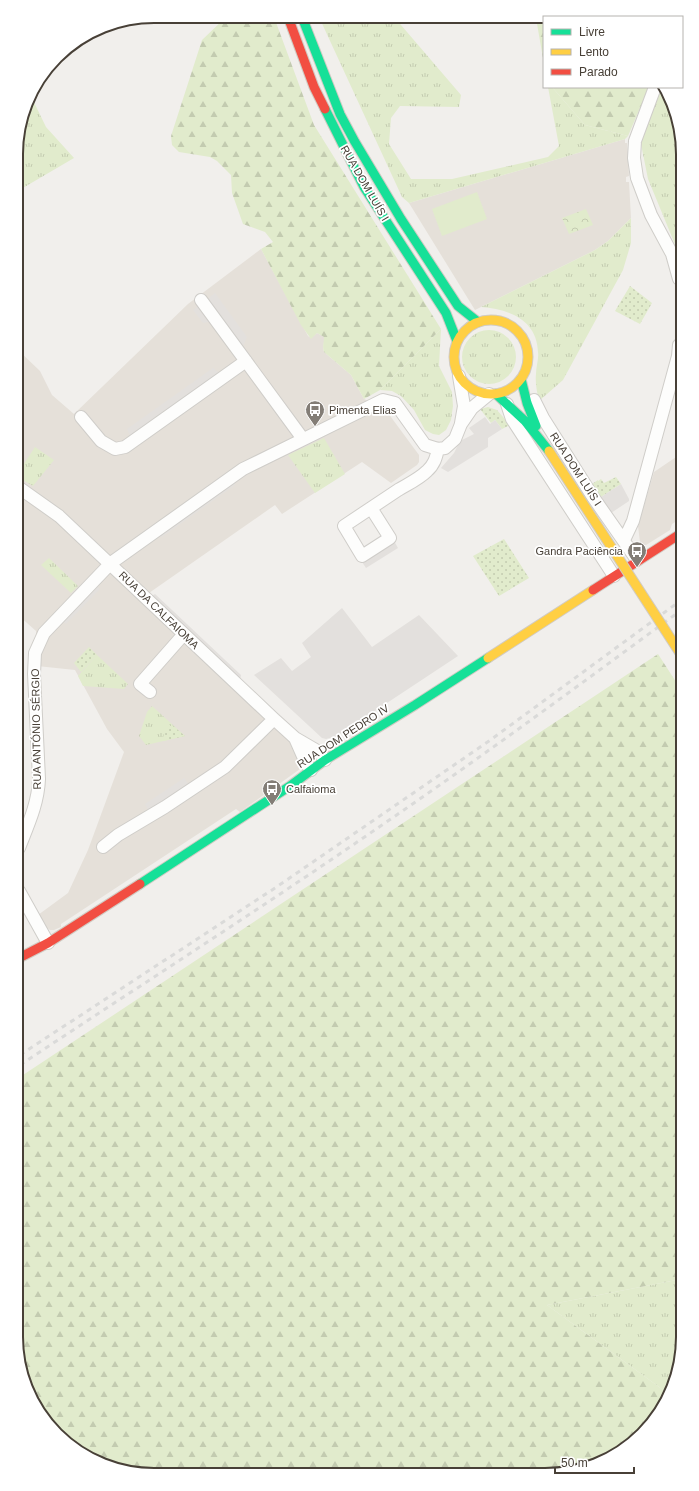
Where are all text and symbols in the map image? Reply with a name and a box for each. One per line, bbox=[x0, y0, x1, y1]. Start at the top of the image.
legend bbox=[543, 16, 683, 88]
text: Livre bbox=[579, 25, 605, 39]
text: Lento bbox=[579, 45, 609, 59]
text: Parado bbox=[579, 65, 618, 79]
street label: RUA DOM LUÍS I bbox=[339, 143, 391, 223]
bus stop icon: Pimenta Elias bbox=[304, 399, 326, 427]
place label: Pimenta Elias bbox=[329, 404, 397, 416]
street label: RUA DOM LUÍS I bbox=[548, 430, 604, 508]
bus stop icon: Gandra Paciência bbox=[626, 540, 648, 568]
place label: Gandra Paciência bbox=[536, 545, 624, 557]
street label: RUA DA CALFAIOMA bbox=[117, 569, 202, 652]
street label: RUA ANTÓNIO SÉRGIO bbox=[29, 668, 43, 790]
street label: RUA DOM PEDRO IV bbox=[295, 701, 392, 770]
bus stop icon: Calfaioma bbox=[261, 778, 283, 806]
place label: Calfaioma bbox=[286, 783, 336, 795]
scale bar bbox=[555, 1449, 634, 1475]
text: 50 m bbox=[561, 1456, 588, 1470]

